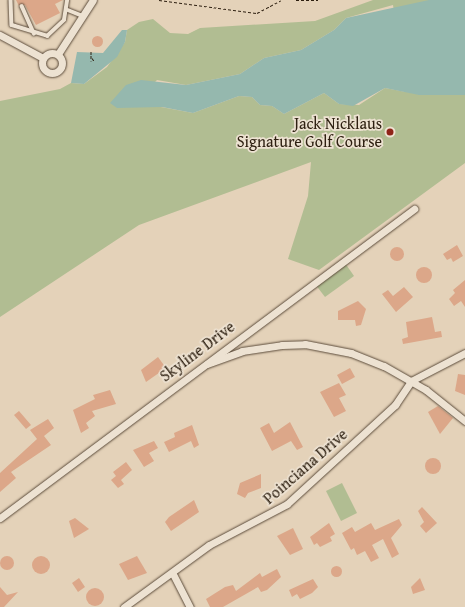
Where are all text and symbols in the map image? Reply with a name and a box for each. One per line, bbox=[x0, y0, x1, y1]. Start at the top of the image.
place label: Jack Nicklaus Signature Golf Course bbox=[237, 113, 382, 151]
marker: Jack Nicklaus Signature Golf Course bbox=[385, 127, 395, 137]
street label: Skyline Drive bbox=[156, 317, 238, 385]
street label: Poinciana Drive bbox=[259, 424, 351, 508]

